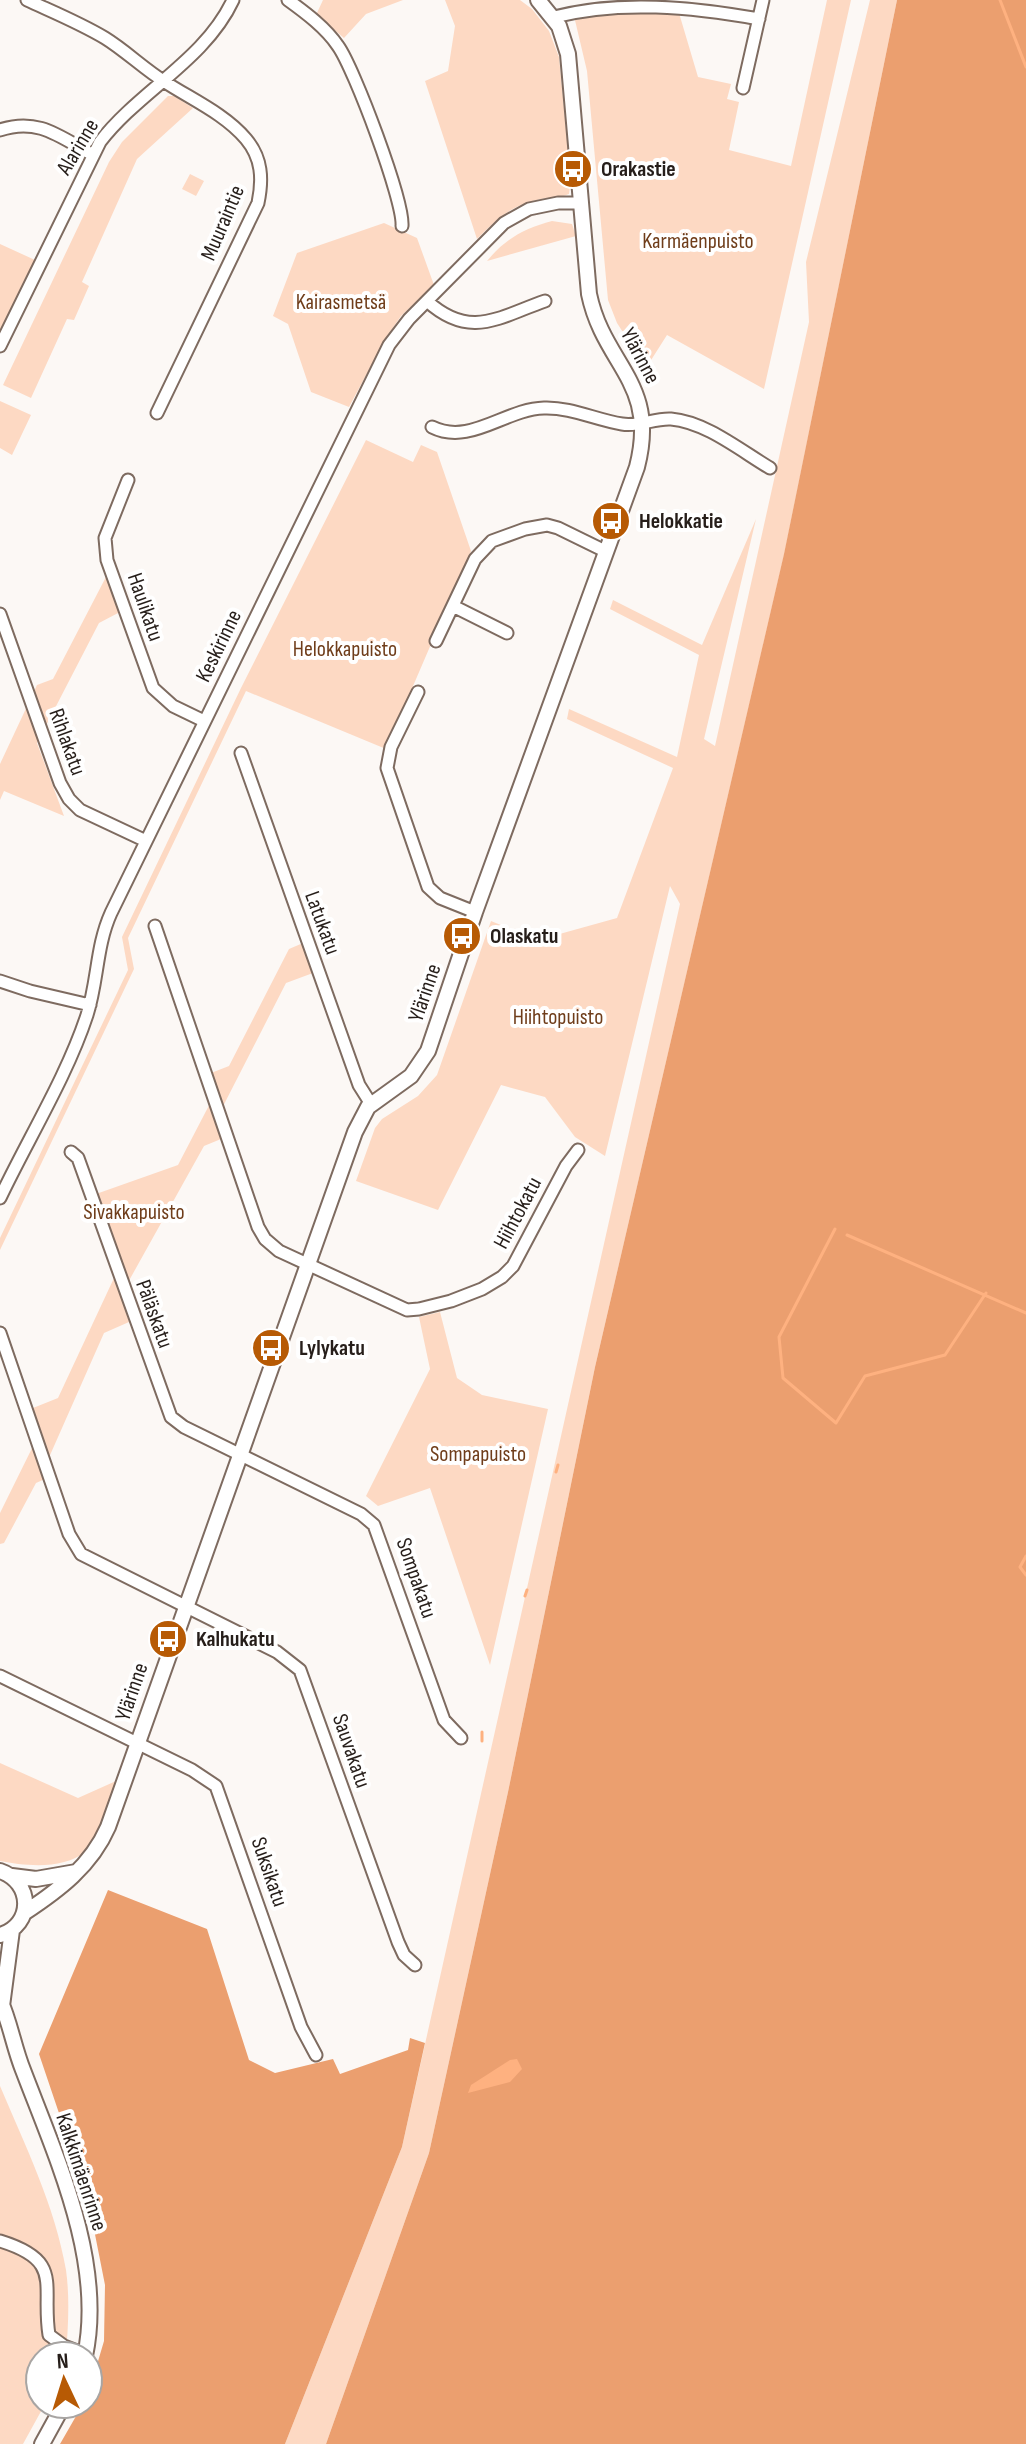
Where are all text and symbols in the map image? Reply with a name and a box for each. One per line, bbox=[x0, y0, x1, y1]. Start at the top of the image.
street label: Alarinne bbox=[50, 114, 105, 181]
bus stop icon: Orakastie bbox=[552, 148, 594, 190]
place label: Orakastie bbox=[601, 156, 676, 183]
street label: Muuraintie bbox=[195, 181, 251, 265]
park label: Karmäenpuisto bbox=[642, 228, 754, 255]
park label: Kairasmetsä bbox=[296, 289, 386, 316]
street label: Ylärinne bbox=[614, 323, 666, 389]
bus stop icon: Helokkatie bbox=[590, 500, 632, 542]
place label: Helokkatie bbox=[639, 508, 723, 535]
street label: Haulikatu bbox=[121, 569, 169, 645]
street label: Keskirinne bbox=[190, 606, 248, 686]
park label: Helokkapuisto bbox=[293, 636, 397, 663]
street label: Rihlakatu bbox=[43, 705, 91, 779]
street label: Latukatu bbox=[298, 888, 346, 958]
bus stop icon: Olaskatu bbox=[441, 915, 483, 957]
place label: Olaskatu bbox=[490, 923, 558, 950]
street label: Ylärinne bbox=[403, 960, 447, 1026]
park label: Hiihtopuisto bbox=[513, 1004, 603, 1031]
street label: Hiihtokatu bbox=[488, 1173, 548, 1253]
park label: Sivakkapuisto bbox=[83, 1199, 185, 1226]
street label: Päläskatu bbox=[129, 1276, 179, 1352]
bus stop icon: Lylykatu bbox=[250, 1327, 292, 1369]
place label: Lylykatu bbox=[299, 1335, 365, 1362]
park label: Sompapuisto bbox=[430, 1441, 526, 1468]
street label: Sompakatu bbox=[390, 1534, 442, 1622]
bus stop icon: Kalhukatu bbox=[147, 1618, 189, 1660]
place label: Kalhukatu bbox=[196, 1626, 275, 1653]
street label: Ylärinne bbox=[110, 1659, 154, 1725]
street label: Sauvakatu bbox=[326, 1710, 376, 1792]
street label: Suksikatu bbox=[245, 1834, 293, 1910]
street label: Kalkkimäenrinne bbox=[49, 2110, 113, 2234]
north arrow bbox=[24, 2340, 104, 2420]
text: N bbox=[56, 2348, 70, 2375]

